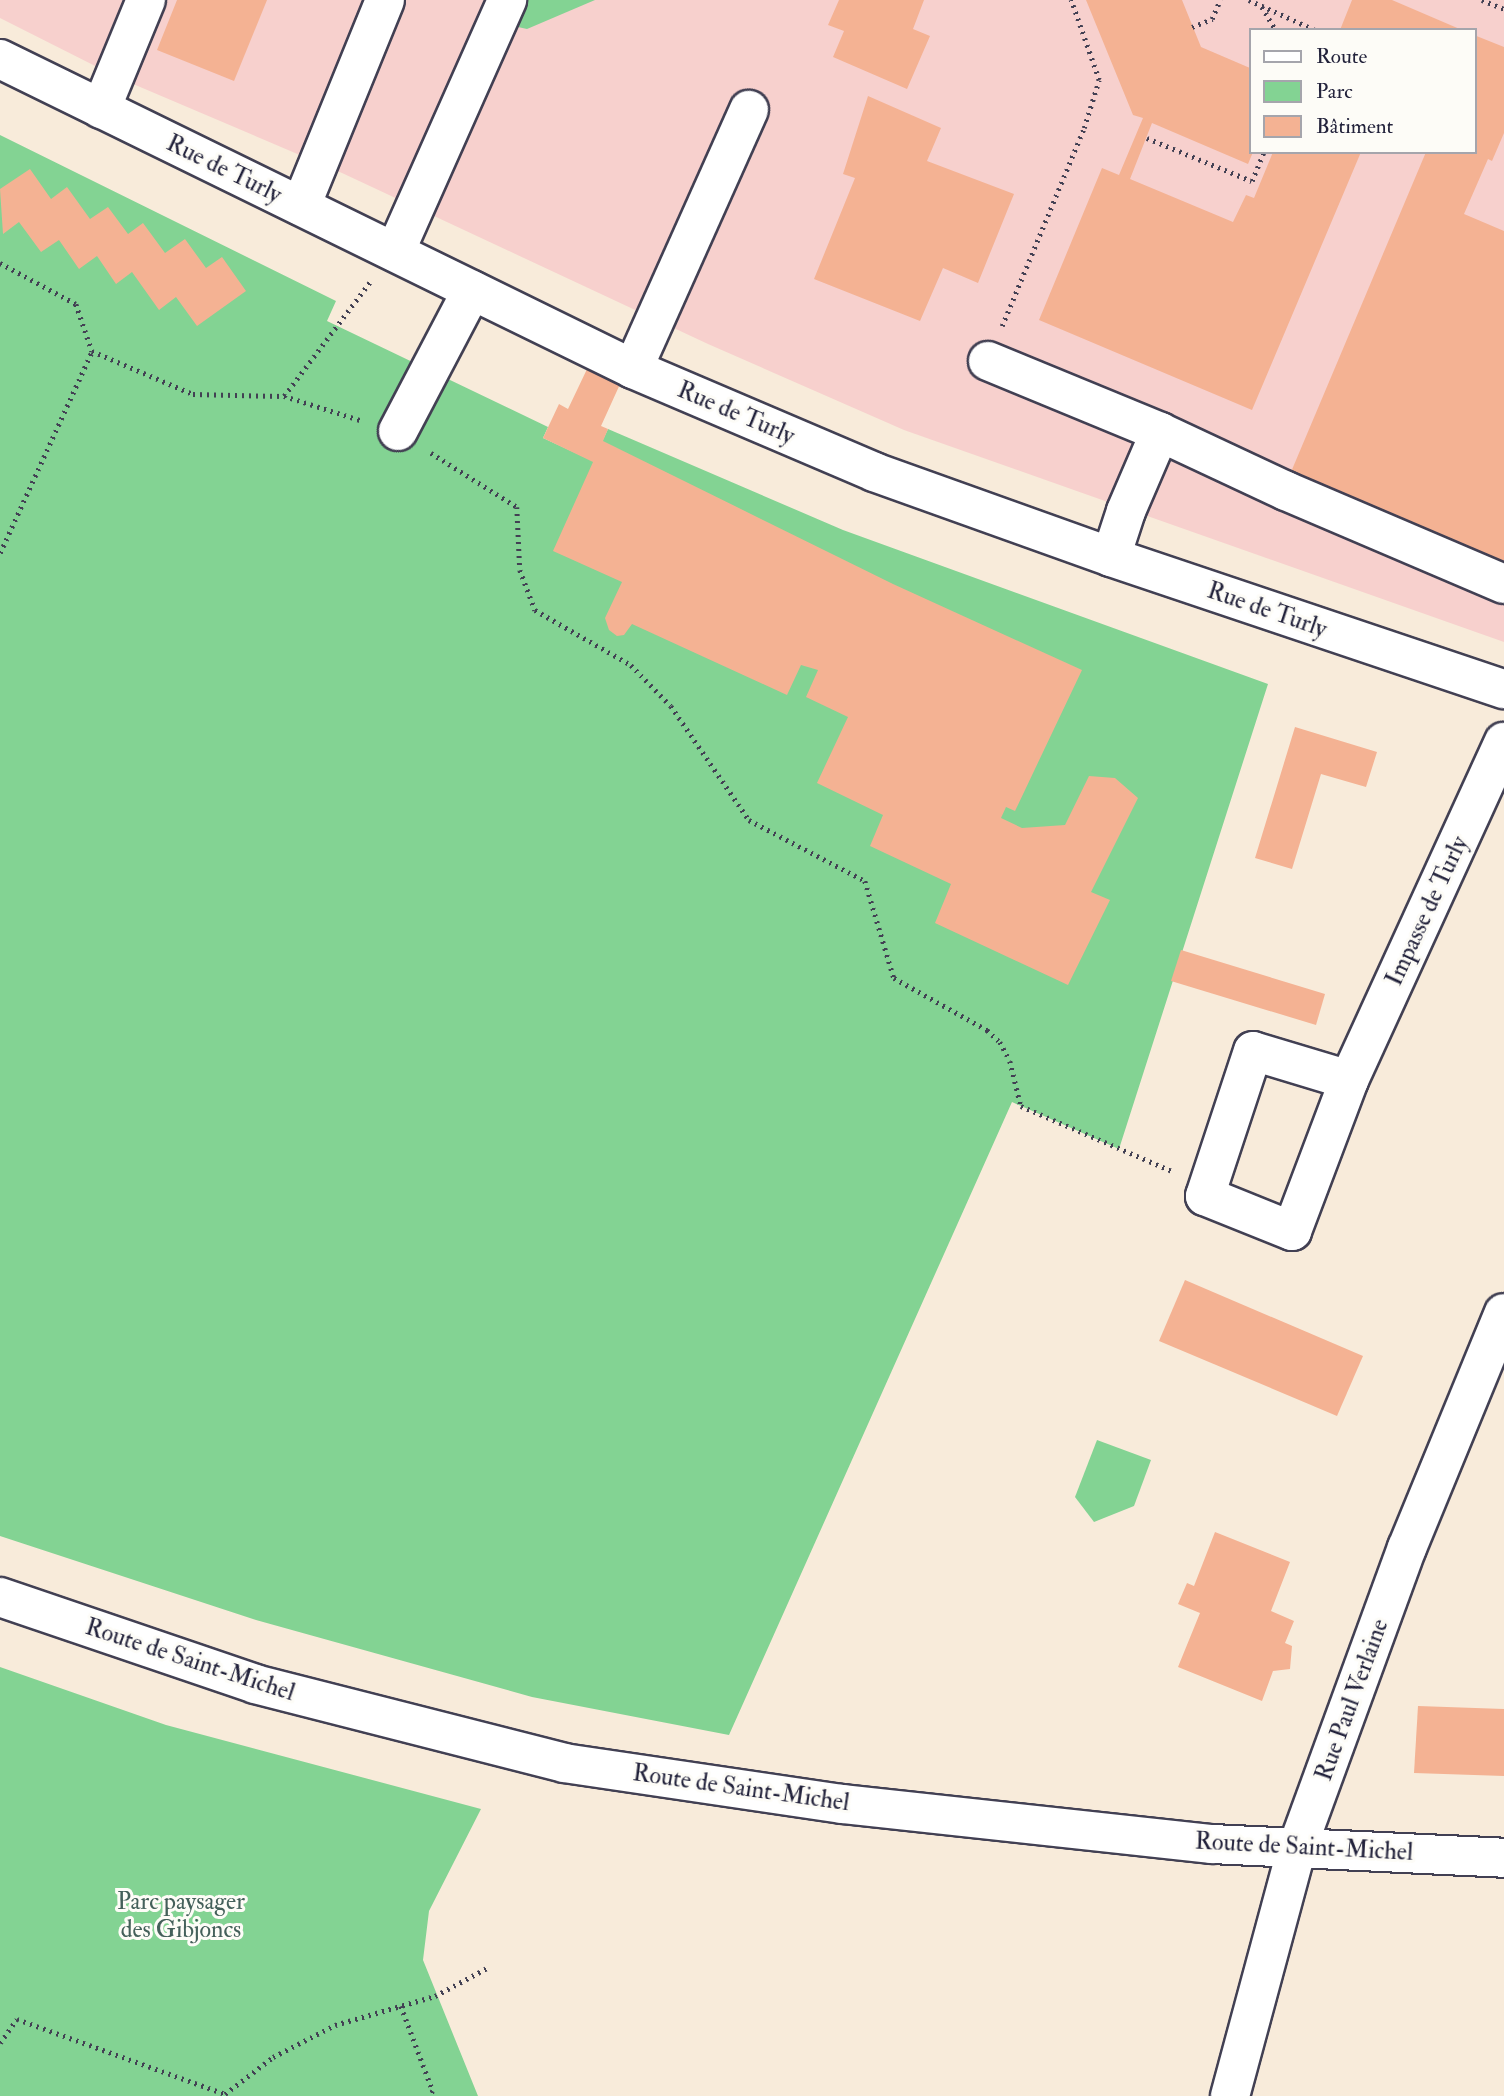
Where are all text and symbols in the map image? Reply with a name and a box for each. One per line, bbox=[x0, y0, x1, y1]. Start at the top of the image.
legend bbox=[1248, 28, 1476, 154]
text: Route bbox=[1316, 43, 1367, 70]
text: Parc bbox=[1316, 78, 1353, 105]
text: Bâtiment bbox=[1316, 113, 1393, 140]
street label: Rue de Turly bbox=[162, 129, 286, 209]
street label: Rue de Turly bbox=[673, 375, 799, 451]
street label: Rue de Turly bbox=[1203, 576, 1331, 644]
street label: Impasse de Turly bbox=[1380, 832, 1474, 990]
street label: Route de Saint-Michel bbox=[82, 1613, 298, 1707]
street label: Rue Paul Verlaine bbox=[1309, 1615, 1395, 1785]
street label: Route de Saint-Michel bbox=[631, 1759, 851, 1817]
street label: Route de Saint-Michel bbox=[1194, 1827, 1414, 1867]
park label: Parc paysager des Gibjoncs bbox=[117, 1888, 245, 1944]

